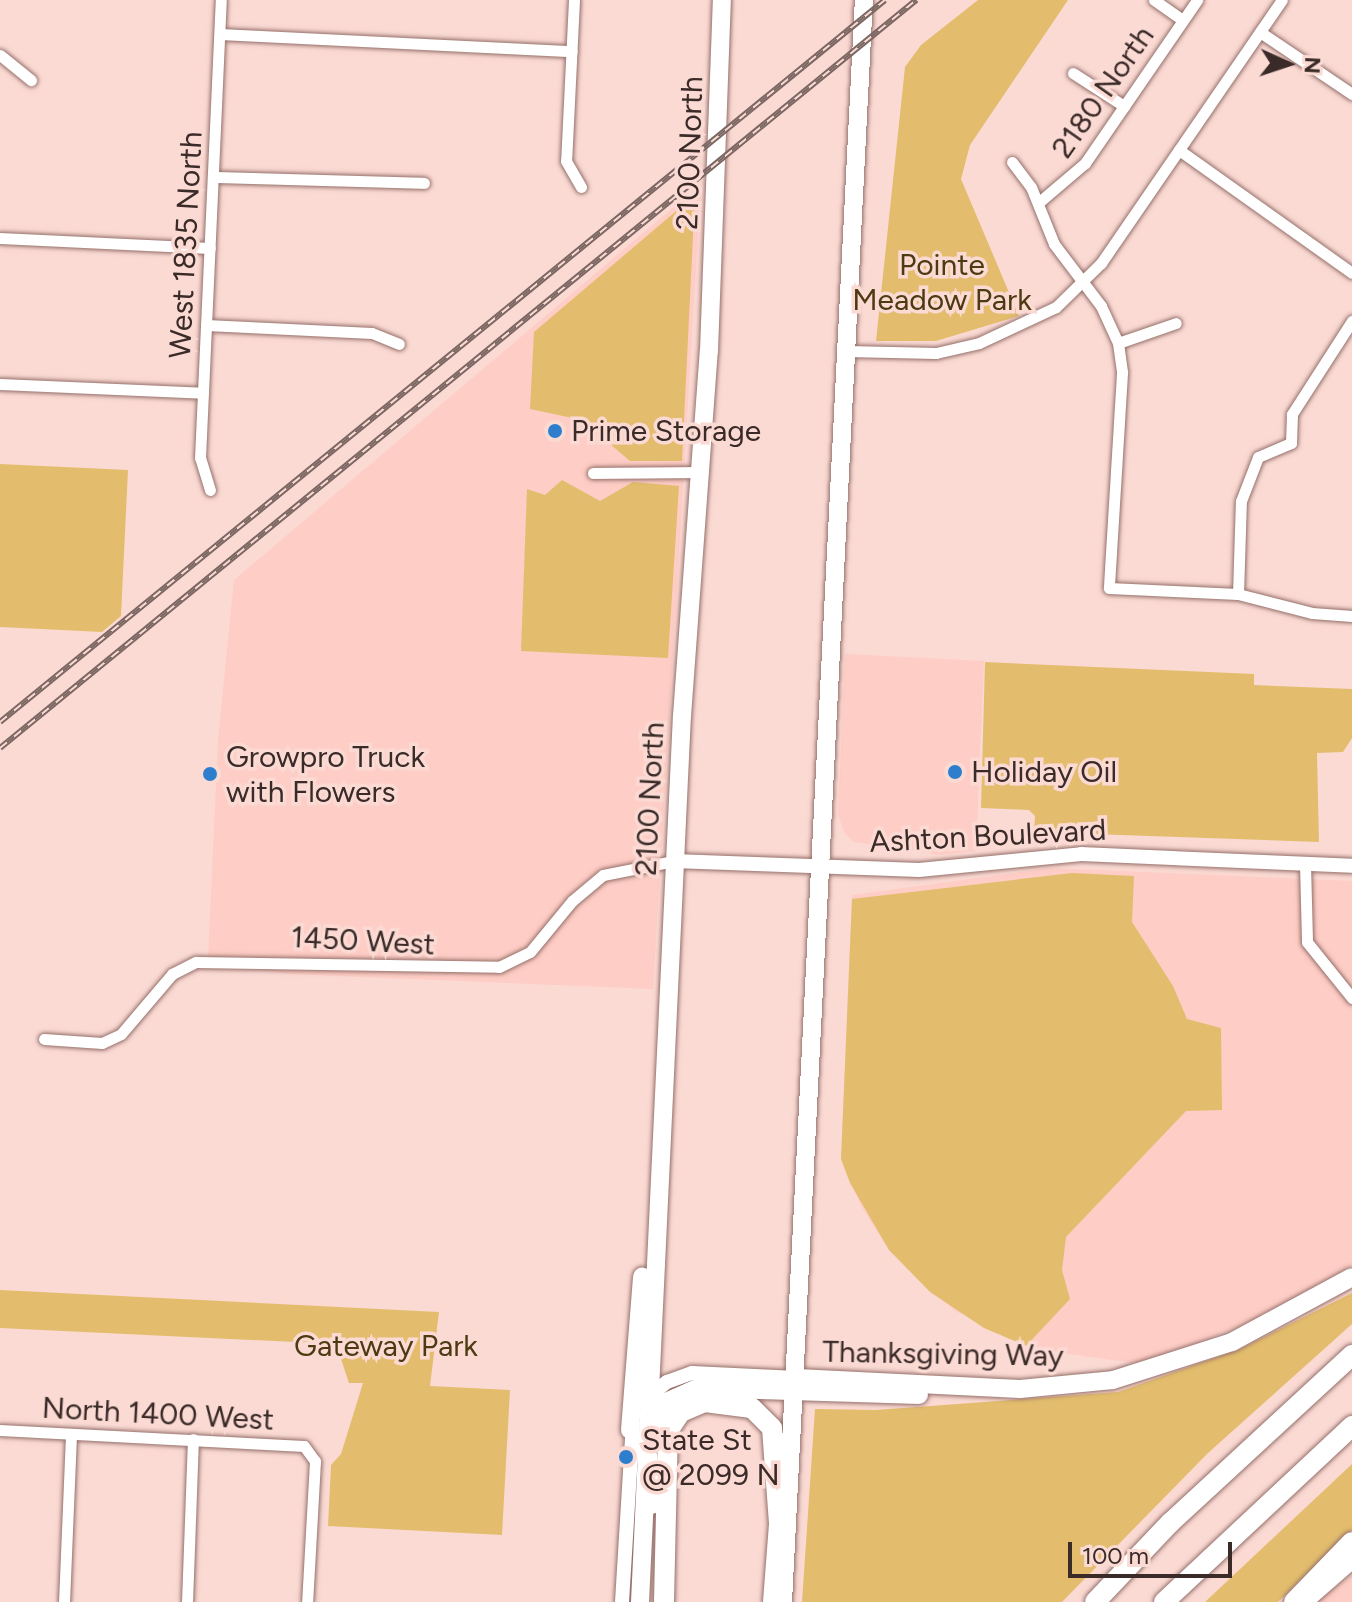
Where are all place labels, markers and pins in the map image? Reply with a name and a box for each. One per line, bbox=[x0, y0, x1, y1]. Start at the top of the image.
place label: Prime Storage bbox=[571, 413, 761, 449]
marker: Prime Storage bbox=[546, 422, 564, 440]
place label: Growpro Truck with Flowers bbox=[226, 739, 425, 810]
place label: Holiday Oil bbox=[971, 754, 1117, 790]
marker: Holiday Oil bbox=[946, 763, 964, 781]
marker: Growpro Truck with Flowers bbox=[201, 765, 219, 783]
place label: State St @ 2099 N bbox=[642, 1422, 780, 1492]
marker: State St @ 2099 N bbox=[617, 1448, 635, 1466]

